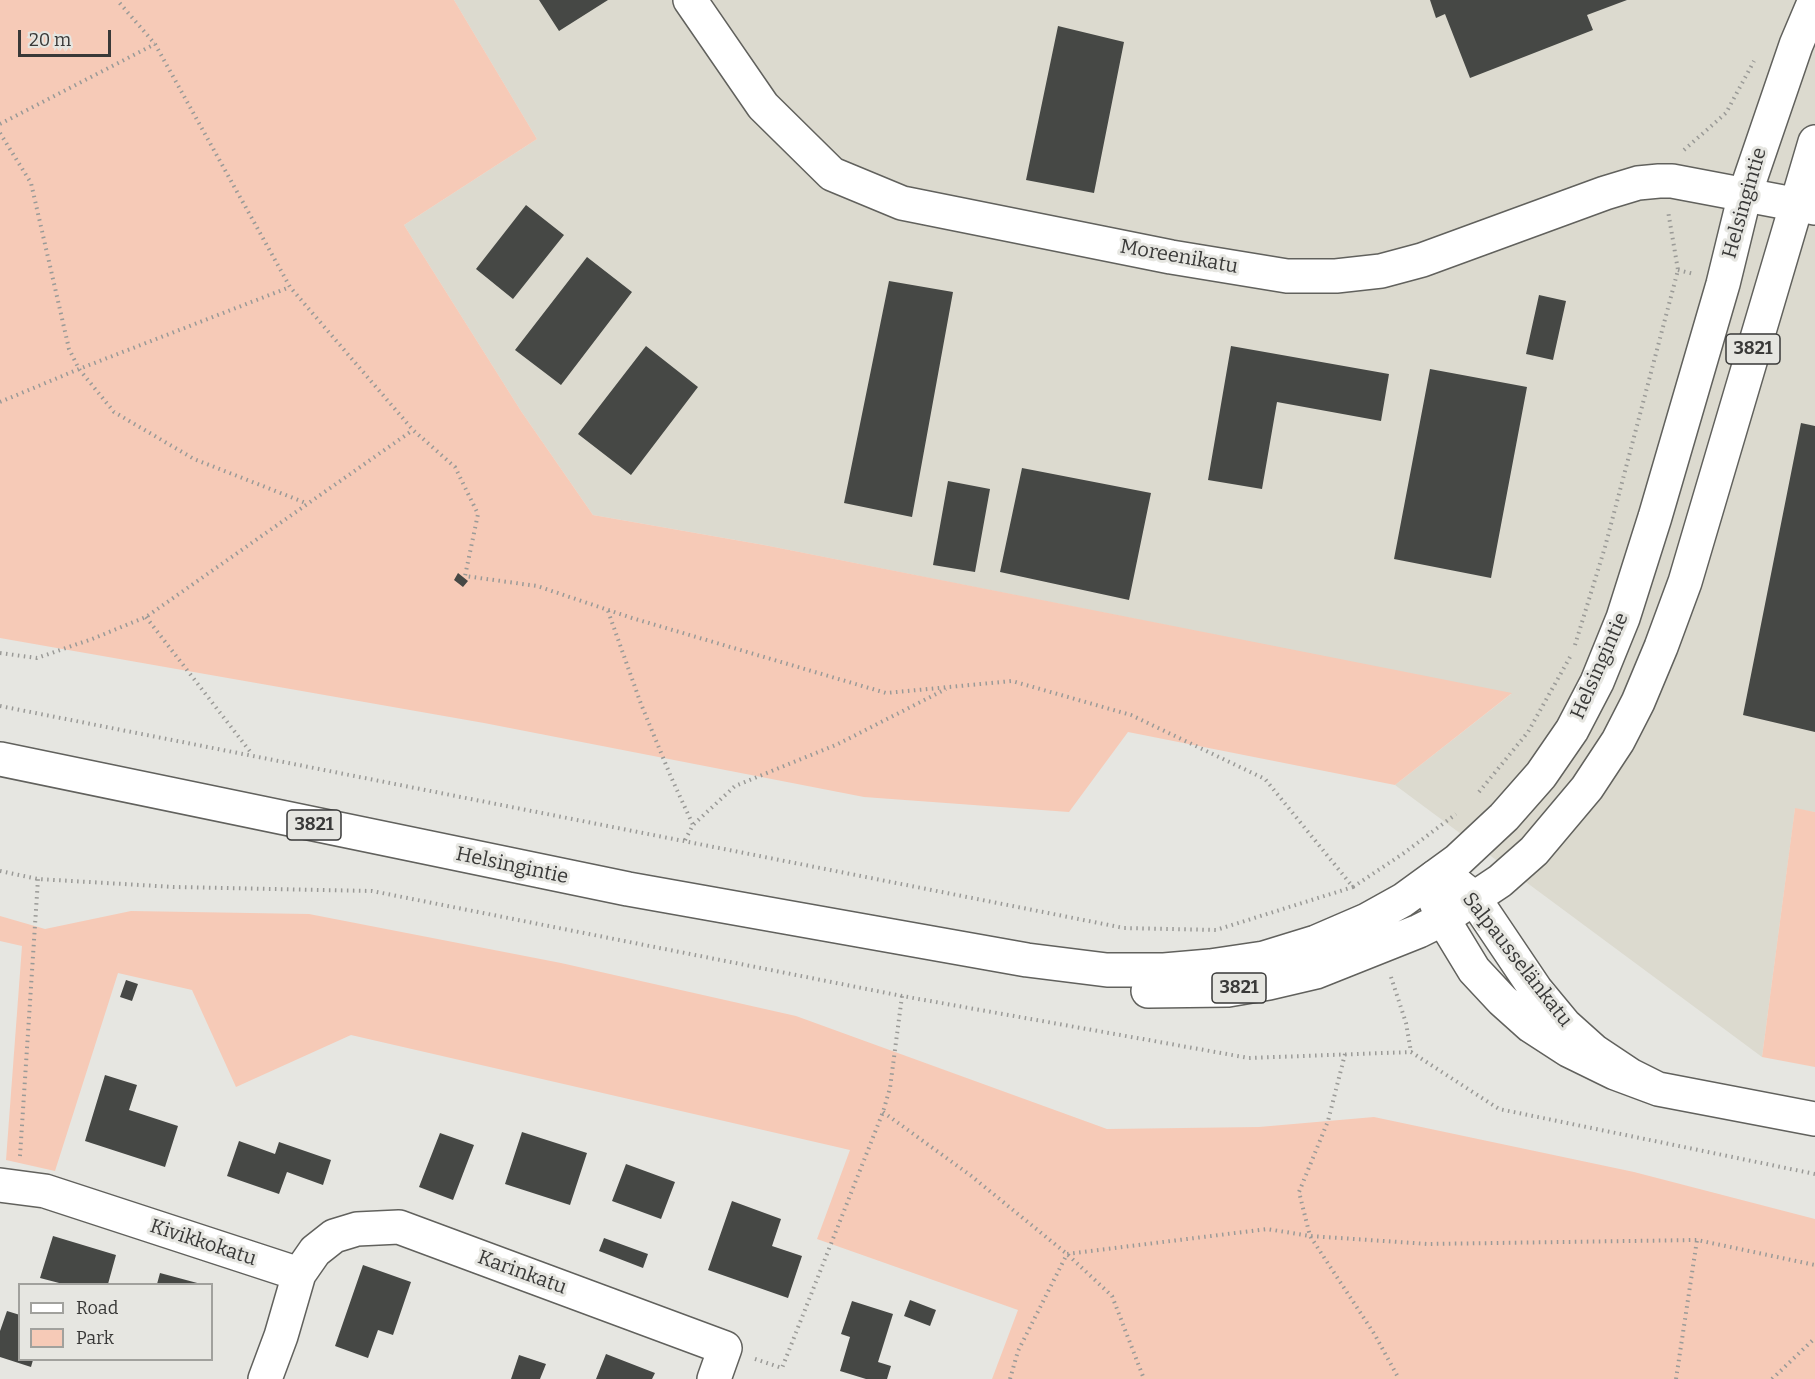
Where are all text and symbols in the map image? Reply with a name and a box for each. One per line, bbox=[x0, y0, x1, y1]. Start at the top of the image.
scale bar bbox=[21, 18, 114, 56]
text: 20 m bbox=[29, 29, 71, 51]
street label: Helsingintie bbox=[1718, 145, 1772, 261]
street label: Moreenikatu bbox=[1118, 235, 1240, 279]
road number: 3821 bbox=[1726, 334, 1780, 364]
street label: Helsingintie bbox=[1566, 609, 1634, 723]
road number: 3821 bbox=[287, 810, 341, 840]
street label: Helsingintie bbox=[454, 842, 570, 890]
street label: Salpausselänkatu bbox=[1457, 888, 1577, 1032]
road number: 3821 bbox=[1212, 973, 1266, 1003]
street label: Kivikkokatu bbox=[147, 1215, 259, 1271]
street label: Karinkatu bbox=[474, 1246, 570, 1300]
legend bbox=[18, 1283, 213, 1361]
text: Road bbox=[76, 1297, 118, 1319]
text: Park bbox=[76, 1327, 114, 1349]

